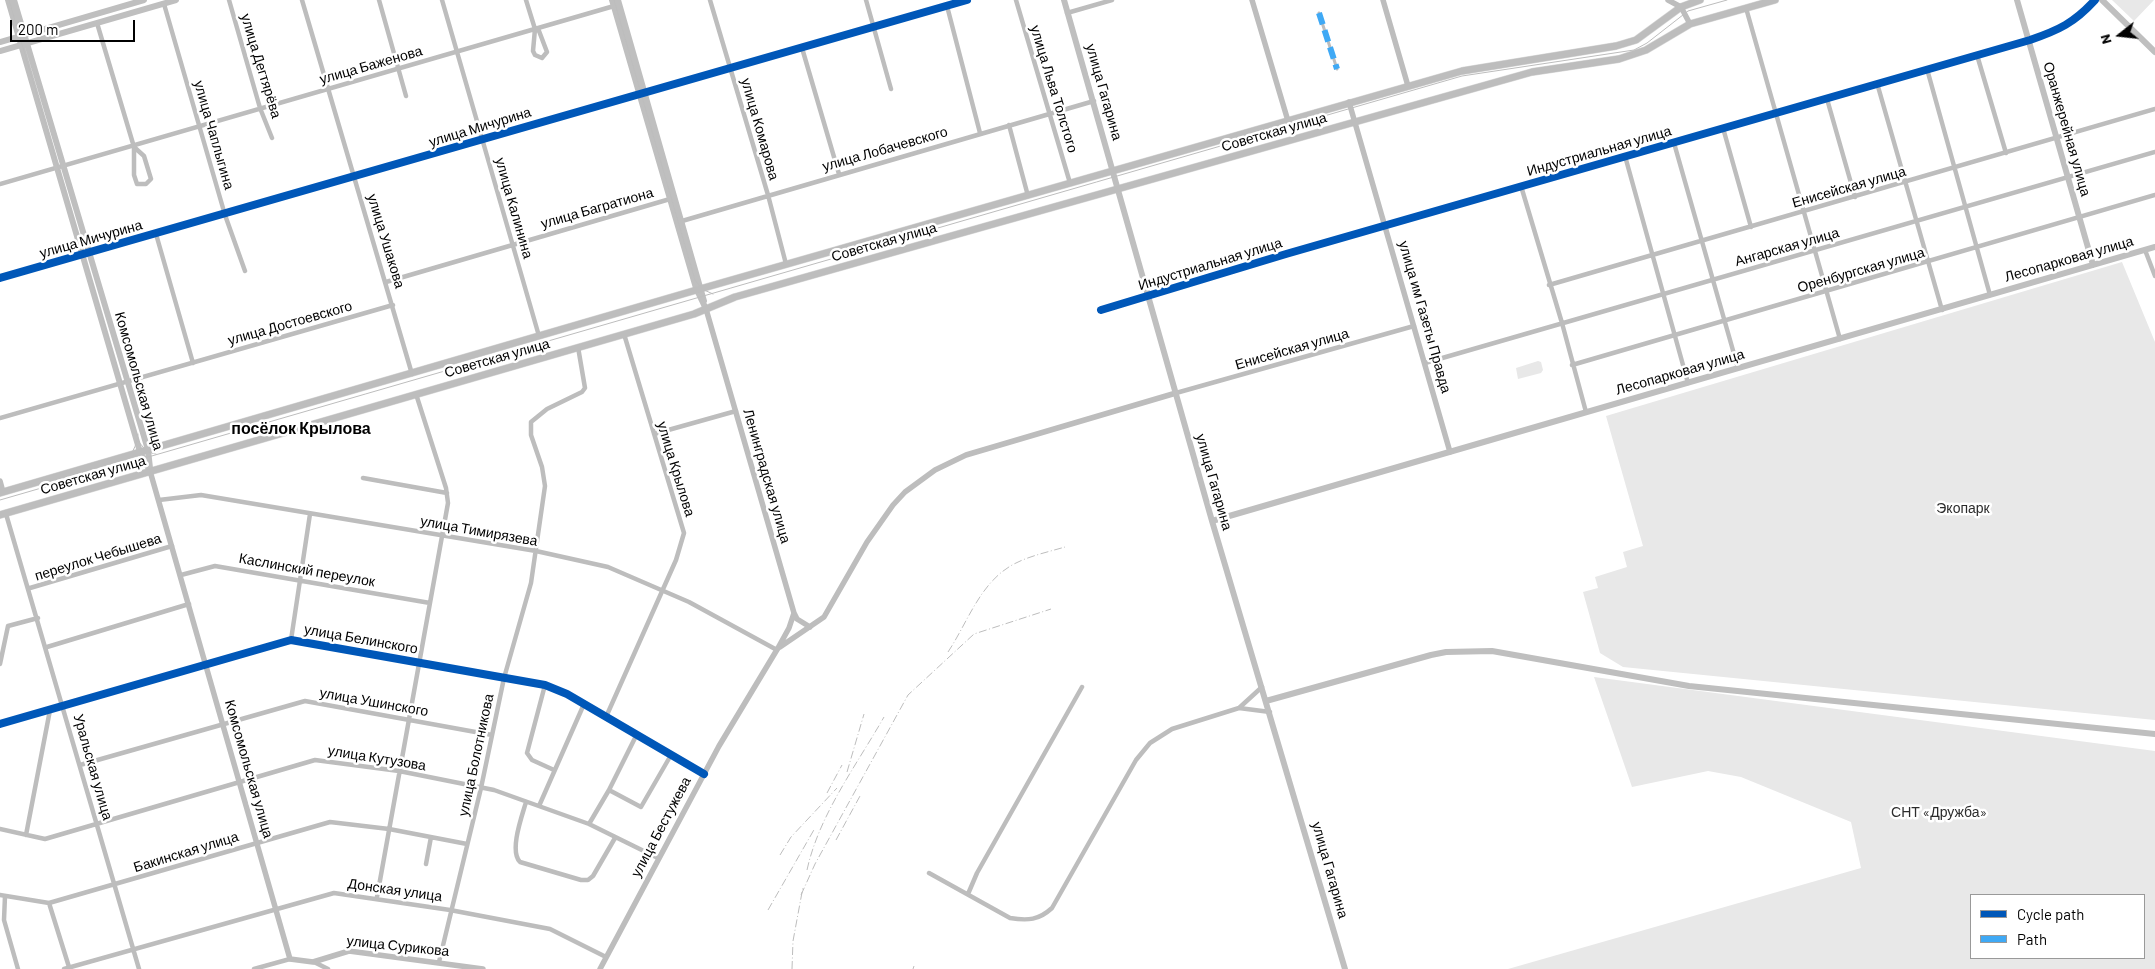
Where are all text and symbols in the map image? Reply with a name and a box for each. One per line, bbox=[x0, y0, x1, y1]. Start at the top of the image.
scale bar bbox=[12, 10, 138, 42]
north arrow bbox=[2095, 10, 2145, 60]
street label: улица Дегтярёва bbox=[237, 12, 285, 120]
text: 200 m bbox=[18, 20, 58, 38]
street label: улица Льва Толстого bbox=[1027, 23, 1081, 155]
text: N bbox=[2096, 32, 2115, 46]
street label: улица Баженова bbox=[318, 42, 424, 88]
street label: улица Гагарина bbox=[1082, 42, 1126, 142]
street label: Оранжерейная улица bbox=[2040, 60, 2094, 198]
street label: улица Комарова bbox=[737, 76, 783, 182]
street label: улица Чаплыгина bbox=[190, 79, 238, 191]
street label: улица Мичурина bbox=[427, 103, 533, 151]
street label: Советская улица bbox=[1219, 109, 1329, 155]
street label: Индустриальная улица bbox=[1525, 122, 1673, 180]
street label: улица Лобачевского bbox=[820, 123, 950, 175]
street label: улица Калинина bbox=[492, 156, 536, 260]
street label: Енисейская улица bbox=[1790, 163, 1908, 211]
street label: улица Багратиона bbox=[539, 184, 655, 232]
street label: улица Ушакова bbox=[364, 192, 408, 290]
street label: улица Мичурина bbox=[38, 216, 144, 262]
street label: Советская улица bbox=[829, 219, 939, 265]
street label: Ангарская улица bbox=[1733, 224, 1841, 270]
street label: Лесопарковая улица bbox=[2003, 233, 2135, 285]
street label: Индустриальная улица bbox=[1136, 234, 1284, 294]
street label: улица им Газеты Правда bbox=[1395, 239, 1455, 395]
street label: Оренбургская улица bbox=[1796, 244, 1926, 296]
street label: улица Достоевского bbox=[226, 297, 354, 349]
street label: Комсомольская улица bbox=[111, 310, 167, 452]
street label: Енисейская улица bbox=[1233, 325, 1351, 373]
street label: Советская улица bbox=[442, 335, 552, 381]
street label: Лесопарковая улица bbox=[1614, 346, 1746, 398]
street label: Ленинградская улица bbox=[740, 407, 794, 545]
district label: посёлок Крылова bbox=[231, 419, 371, 439]
street label: улица Крылова bbox=[654, 419, 698, 519]
street label: улица Гагарина bbox=[1192, 432, 1236, 532]
street label: Советская улица bbox=[38, 452, 148, 498]
park label: Экопарк bbox=[1936, 500, 1990, 516]
street label: улица Тимирязева bbox=[419, 512, 539, 550]
street label: переулок Чебышева bbox=[33, 530, 163, 584]
street label: Каслинский переулок bbox=[238, 550, 376, 590]
street label: улица Белинского bbox=[303, 621, 419, 657]
street label: улица Ушинского bbox=[318, 684, 430, 720]
street label: улица Болотникова bbox=[455, 692, 497, 818]
street label: Комсомольская улица bbox=[221, 698, 277, 840]
street label: Уральская улица bbox=[70, 712, 116, 822]
street label: улица Кутузова bbox=[327, 742, 427, 774]
street label: улица Бестужева bbox=[627, 774, 695, 880]
park label: СНТ «Дружба» bbox=[1891, 804, 1987, 820]
street label: улица Гагарина bbox=[1308, 820, 1352, 920]
street label: Бакинская улица bbox=[132, 828, 240, 876]
street label: Донская улица bbox=[347, 875, 443, 905]
legend bbox=[1970, 894, 2145, 959]
text: Cycle path bbox=[2017, 905, 2084, 923]
text: Path bbox=[2017, 930, 2047, 948]
street label: улица Сурикова bbox=[346, 932, 450, 960]

